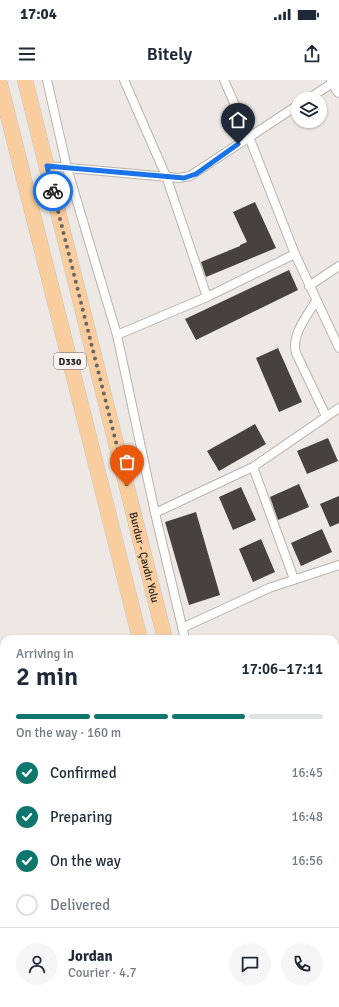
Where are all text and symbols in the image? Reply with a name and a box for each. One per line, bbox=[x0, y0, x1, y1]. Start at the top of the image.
text: 17:04 bbox=[20, 5, 57, 23]
icon: menu bbox=[16, 43, 38, 65]
text: Bitely bbox=[147, 43, 192, 65]
icon: share bbox=[301, 43, 323, 65]
map controls bbox=[291, 92, 327, 128]
button: layers bbox=[291, 92, 327, 128]
pin bbox=[221, 103, 255, 144]
icon: home bbox=[227, 109, 249, 131]
courier bbox=[33, 171, 73, 211]
icon: bike bbox=[42, 180, 64, 202]
road number: D330 bbox=[54, 353, 86, 369]
pin bbox=[110, 445, 144, 486]
icon: bag bbox=[116, 451, 138, 473]
street label: Burdur - Çavdır Yolu bbox=[126, 511, 162, 604]
text: Arriving in bbox=[16, 646, 74, 662]
text: 17:06–17:11 bbox=[242, 660, 323, 678]
text: 2 min bbox=[16, 661, 78, 693]
text: On the way · 160 m bbox=[16, 725, 121, 741]
icon: check bbox=[16, 762, 38, 784]
text: Confirmed bbox=[50, 764, 117, 782]
text: 16:45 bbox=[291, 765, 323, 781]
icon: check bbox=[16, 806, 38, 828]
text: Preparing bbox=[50, 808, 113, 826]
text: 16:48 bbox=[291, 809, 323, 825]
icon: check bbox=[16, 850, 38, 872]
text: On the way bbox=[50, 852, 121, 870]
text: 16:56 bbox=[291, 853, 323, 869]
text: Delivered bbox=[50, 896, 110, 914]
button: person bbox=[16, 943, 58, 985]
button: chat bbox=[229, 943, 271, 985]
button: phone bbox=[281, 943, 323, 985]
text: Jordan bbox=[68, 947, 113, 965]
text: Courier · 4.7 bbox=[68, 965, 137, 981]

